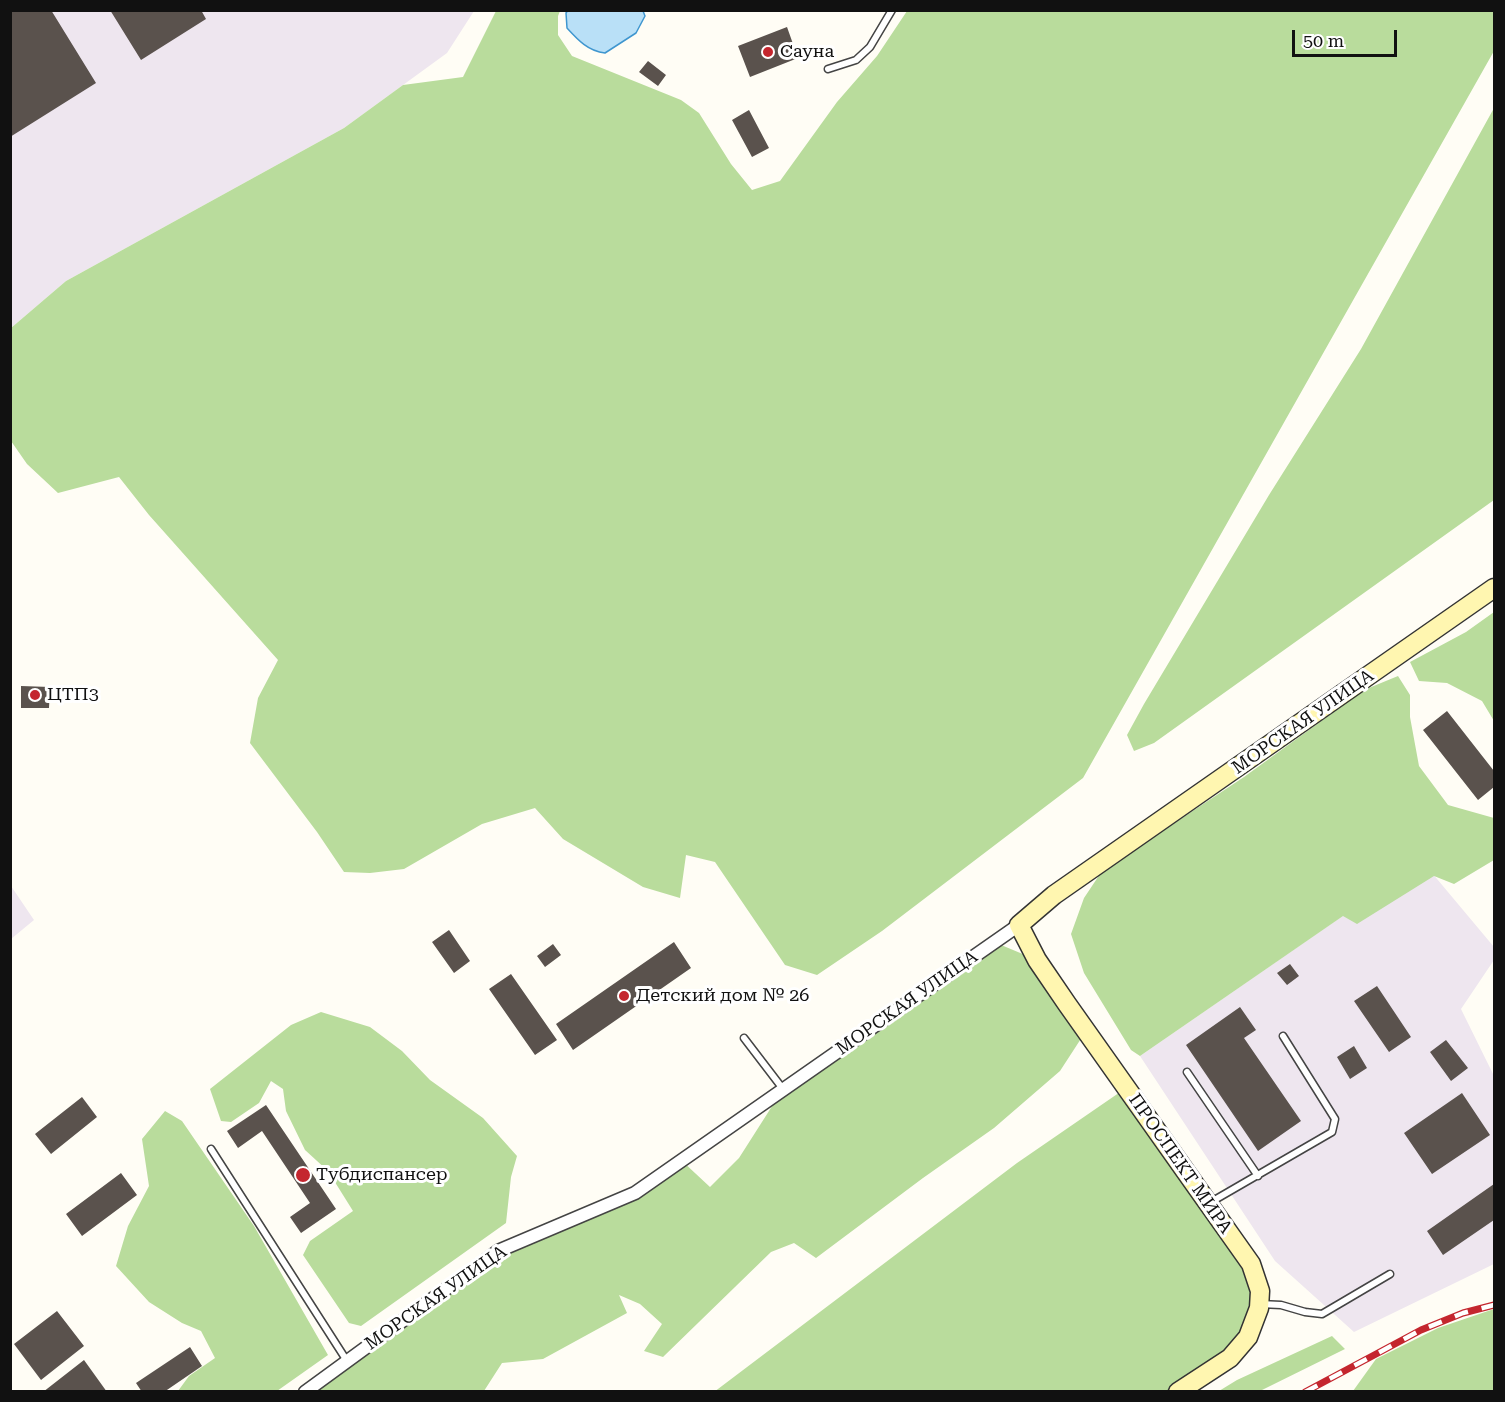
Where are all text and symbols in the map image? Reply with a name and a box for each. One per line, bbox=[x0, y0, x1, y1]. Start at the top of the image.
scale bar bbox=[1295, 18, 1400, 56]
text: 50 m bbox=[1303, 30, 1344, 51]
place label: Сауна bbox=[780, 41, 834, 63]
marker: Сауна bbox=[761, 45, 775, 59]
street label: МОРСКАЯ УЛИЦА bbox=[1228, 665, 1378, 779]
place label: ЦТП3 bbox=[47, 684, 99, 706]
marker: ЦТП3 bbox=[28, 688, 42, 702]
street label: МОРСКАЯ УЛИЦА bbox=[832, 946, 982, 1060]
place label: Детский дом № 26 bbox=[636, 985, 809, 1007]
marker: Детский дом № 26 bbox=[617, 989, 631, 1003]
street label: ПРОСПЕКТ МИРА bbox=[1124, 1090, 1236, 1238]
place label: Тубдиспансер bbox=[316, 1164, 448, 1186]
marker: Тубдиспансер bbox=[294, 1166, 312, 1184]
street label: МОРСКАЯ УЛИЦА bbox=[361, 1241, 511, 1355]

